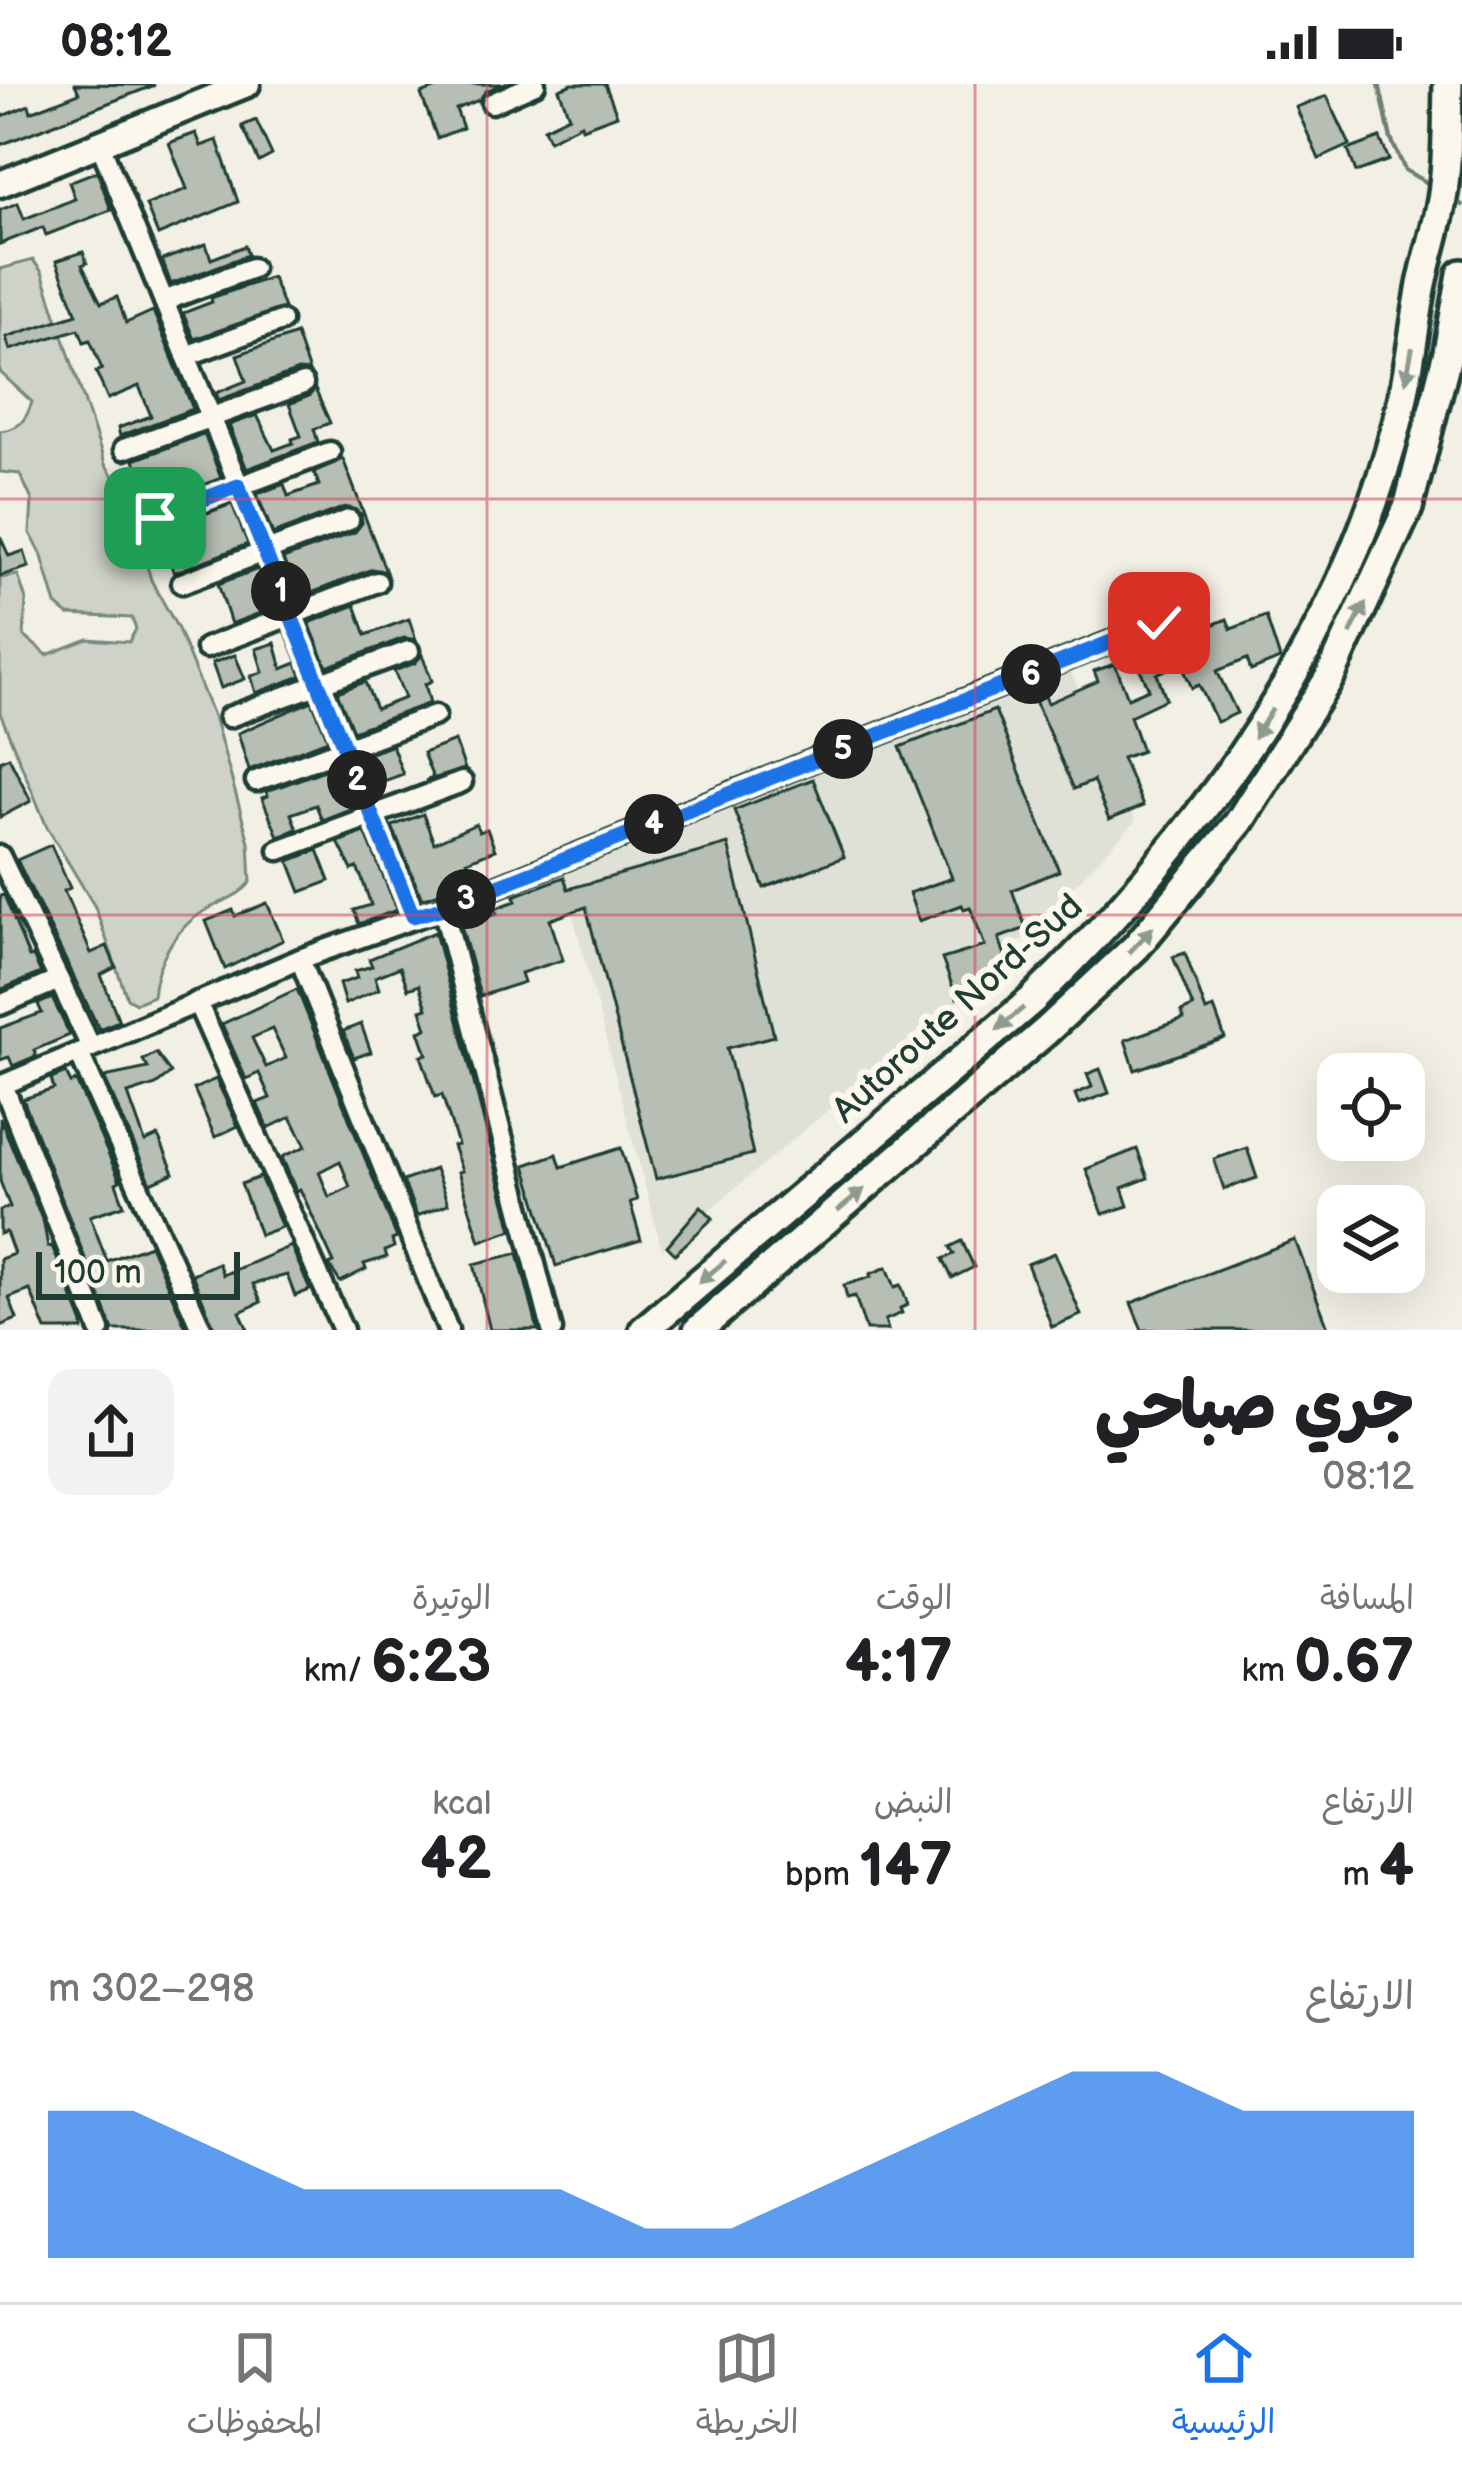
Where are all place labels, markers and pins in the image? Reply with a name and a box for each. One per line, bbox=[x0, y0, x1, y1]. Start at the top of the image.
pin bbox=[104, 467, 206, 569]
pin: 1 bbox=[251, 561, 311, 621]
pin bbox=[1108, 572, 1210, 674]
pin: 6 bbox=[1001, 644, 1061, 704]
pin: 5 bbox=[813, 719, 873, 779]
pin: 2 bbox=[327, 750, 387, 810]
pin: 4 bbox=[624, 794, 684, 854]
pin: 3 bbox=[436, 869, 496, 929]

